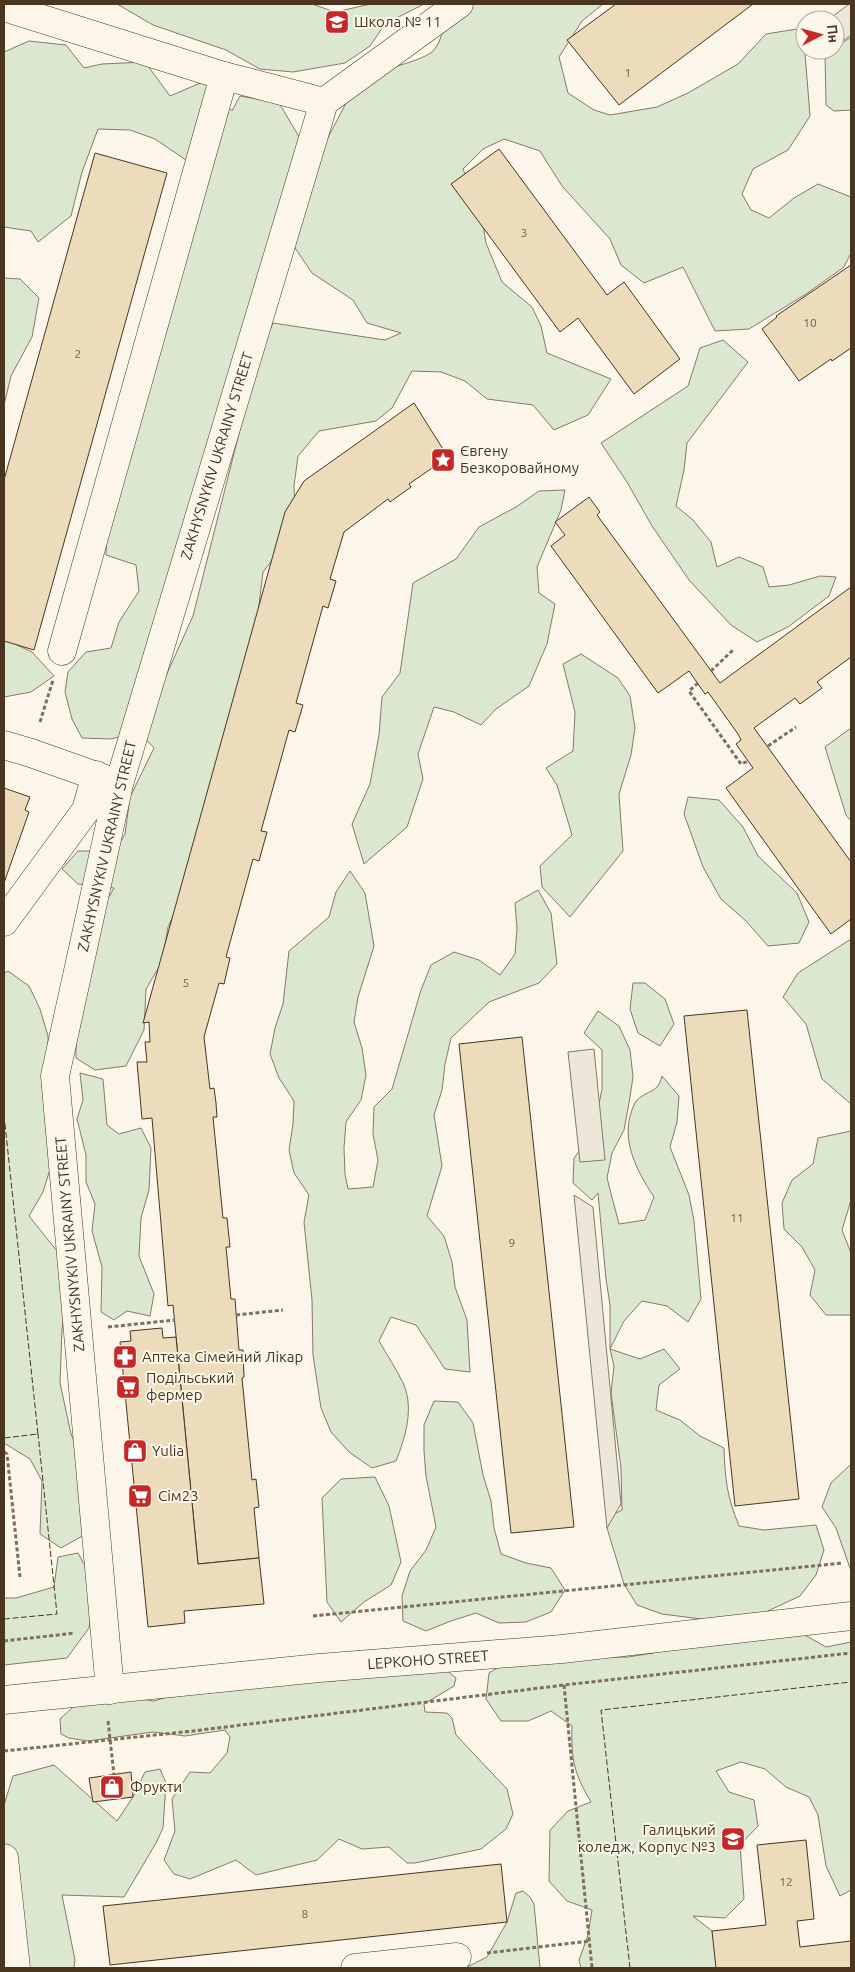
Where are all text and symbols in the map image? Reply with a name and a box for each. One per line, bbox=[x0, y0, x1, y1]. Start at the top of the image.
school or university icon: Школа № 11 bbox=[324, 9, 350, 35]
north arrow bbox=[795, 10, 845, 60]
place label: Школа № 11 bbox=[354, 13, 442, 30]
text: Пн bbox=[824, 24, 842, 44]
house number: 1 bbox=[625, 66, 631, 79]
house number: 3 bbox=[521, 226, 527, 239]
house number: 10 bbox=[803, 316, 817, 329]
house number: 2 bbox=[75, 347, 81, 360]
street label: ZAKHYSNYKIV UKRAINY STREET bbox=[177, 349, 256, 562]
place label: Євгену Безкоровайному bbox=[460, 442, 579, 476]
place icon: Євгену Безкоровайному bbox=[430, 447, 456, 473]
street label: ZAKHYSNYKIV UKRAINY STREET bbox=[74, 738, 139, 953]
house number: 5 bbox=[183, 976, 189, 989]
street label: ZAKHYSNYKIV UKRAINY STREET bbox=[52, 1135, 87, 1352]
house number: 11 bbox=[730, 1211, 744, 1224]
house number: 9 bbox=[509, 1236, 515, 1249]
pharmacy icon: Аптека Сімейний Лікар bbox=[112, 1344, 138, 1370]
place label: Аптека Сімейний Лікар bbox=[142, 1348, 303, 1365]
place label: Подільський фермер bbox=[146, 1369, 234, 1403]
supermarket icon: Подільський фермер bbox=[115, 1374, 141, 1400]
shop icon: Yulia bbox=[122, 1438, 148, 1464]
place label: Yulia bbox=[152, 1442, 184, 1459]
supermarket icon: Сім23 bbox=[127, 1483, 153, 1509]
place label: Сім23 bbox=[158, 1487, 199, 1504]
street label: LEPKOHO STREET bbox=[367, 1647, 490, 1672]
shop icon: Фрукти bbox=[99, 1774, 125, 1800]
place label: Фрукти bbox=[130, 1778, 182, 1795]
place label: Галицький коледж, Корпус №3 bbox=[578, 1821, 716, 1855]
school or university icon: Галицький коледж, Корпус №3 bbox=[720, 1826, 746, 1852]
house number: 12 bbox=[779, 1875, 793, 1888]
house number: 8 bbox=[302, 1907, 309, 1920]

